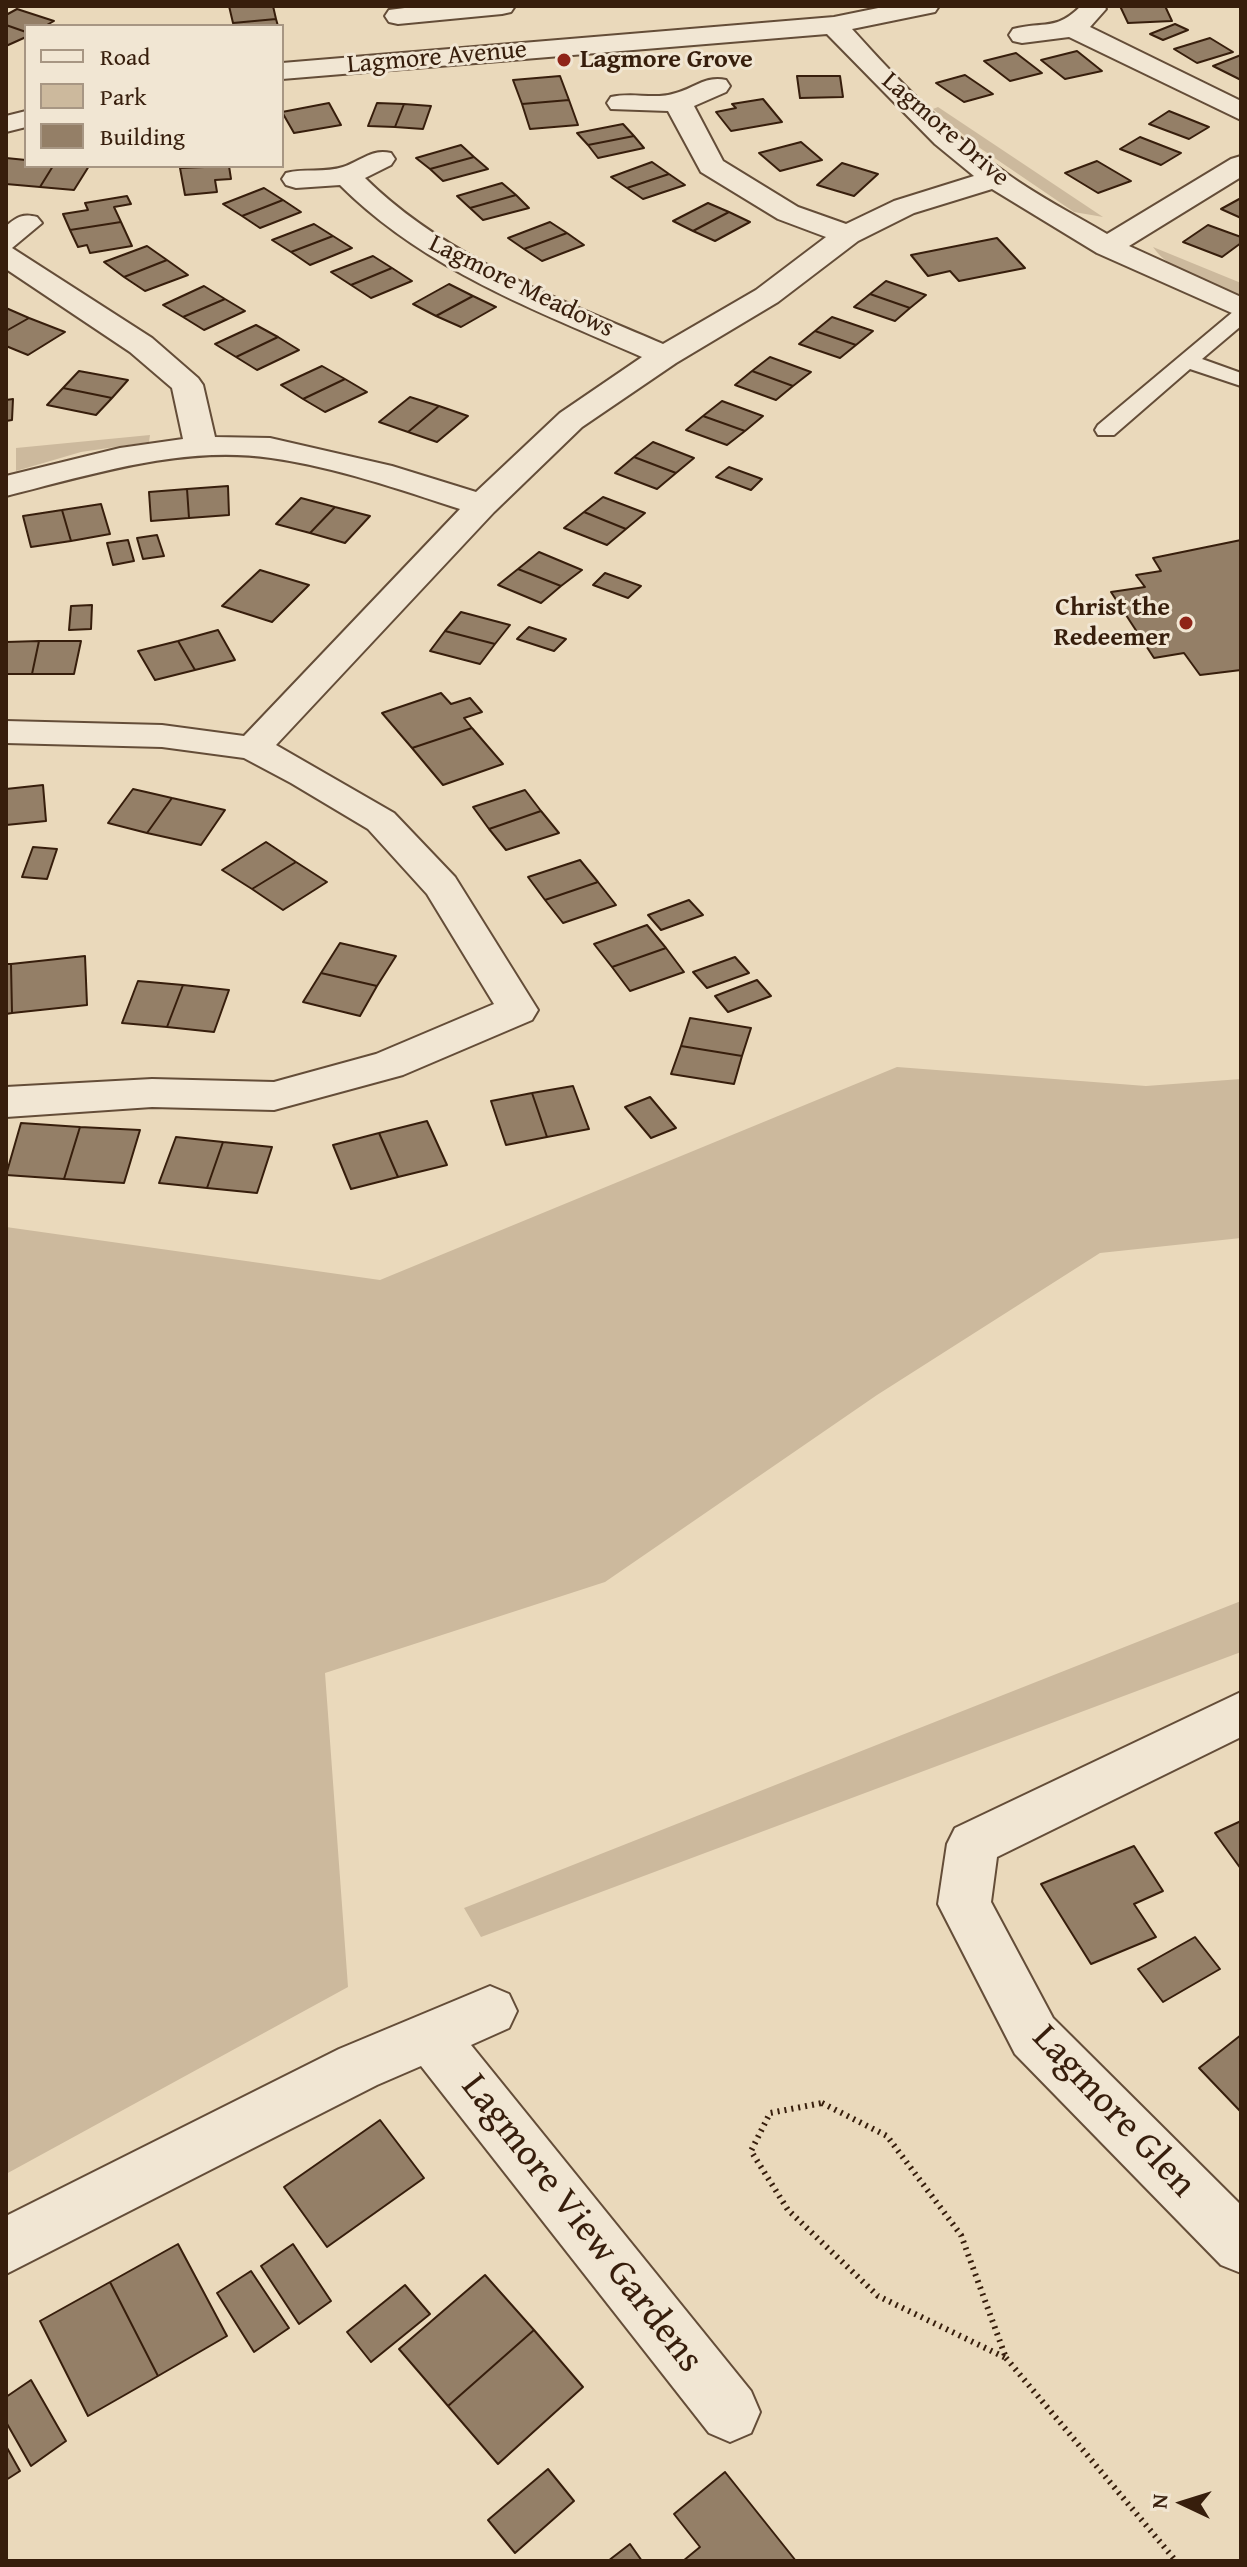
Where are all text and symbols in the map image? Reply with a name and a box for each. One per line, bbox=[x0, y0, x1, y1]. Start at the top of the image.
legend bbox=[24, 24, 284, 168]
street label: Lagmore Avenue bbox=[346, 35, 528, 81]
text: Road bbox=[100, 39, 150, 74]
place label: Lagmore Grove bbox=[580, 44, 753, 76]
marker: Lagmore Grove bbox=[555, 51, 573, 69]
street label: Lagmore Drive bbox=[875, 66, 1015, 194]
text: Park bbox=[100, 79, 146, 114]
text: Building bbox=[100, 119, 185, 154]
street label: Lagmore Meadows bbox=[423, 229, 619, 345]
place label: Christ the Redeemer bbox=[1054, 592, 1170, 654]
marker: Christ the Redeemer bbox=[1177, 614, 1195, 632]
street label: Lagmore Glen bbox=[1022, 2016, 1204, 2208]
street label: Lagmore View Gardens bbox=[450, 2066, 712, 2382]
north arrow bbox=[1143, 2463, 1223, 2543]
text: N bbox=[1143, 2493, 1176, 2510]

